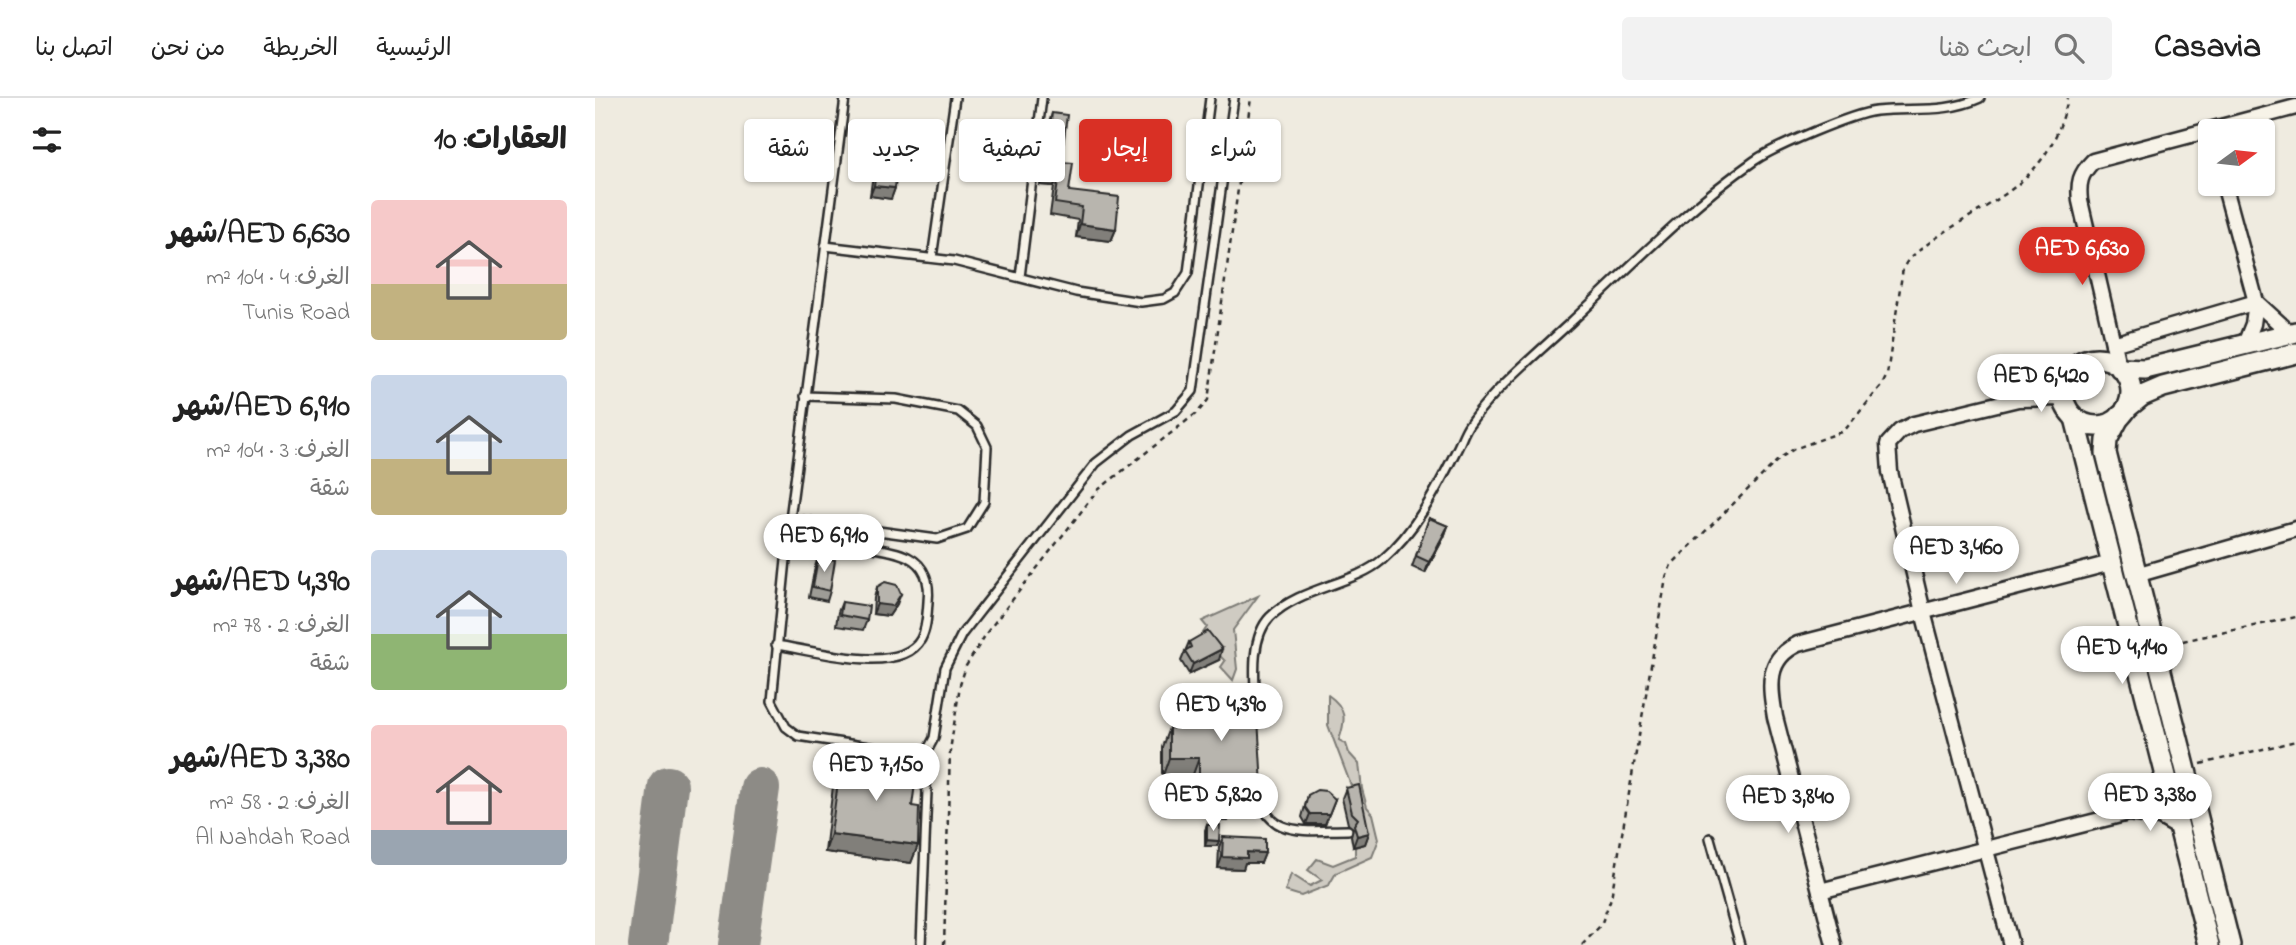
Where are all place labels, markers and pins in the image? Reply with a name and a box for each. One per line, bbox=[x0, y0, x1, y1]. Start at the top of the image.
pin: AED 6,630 bbox=[2002, 228, 2162, 287]
pin: AED 6,420 bbox=[1961, 354, 2121, 414]
pin: AED 6,910 bbox=[744, 514, 904, 574]
pin: AED 3,460 bbox=[1876, 526, 2036, 586]
pin: AED 4,140 bbox=[2042, 626, 2202, 686]
pin: AED 4,390 bbox=[1141, 684, 1301, 743]
pin: AED 7,150 bbox=[796, 744, 956, 803]
pin: AED 5,820 bbox=[1133, 774, 1293, 833]
pin: AED 3,380 bbox=[2070, 774, 2230, 833]
pin: AED 3,840 bbox=[1708, 776, 1868, 835]

